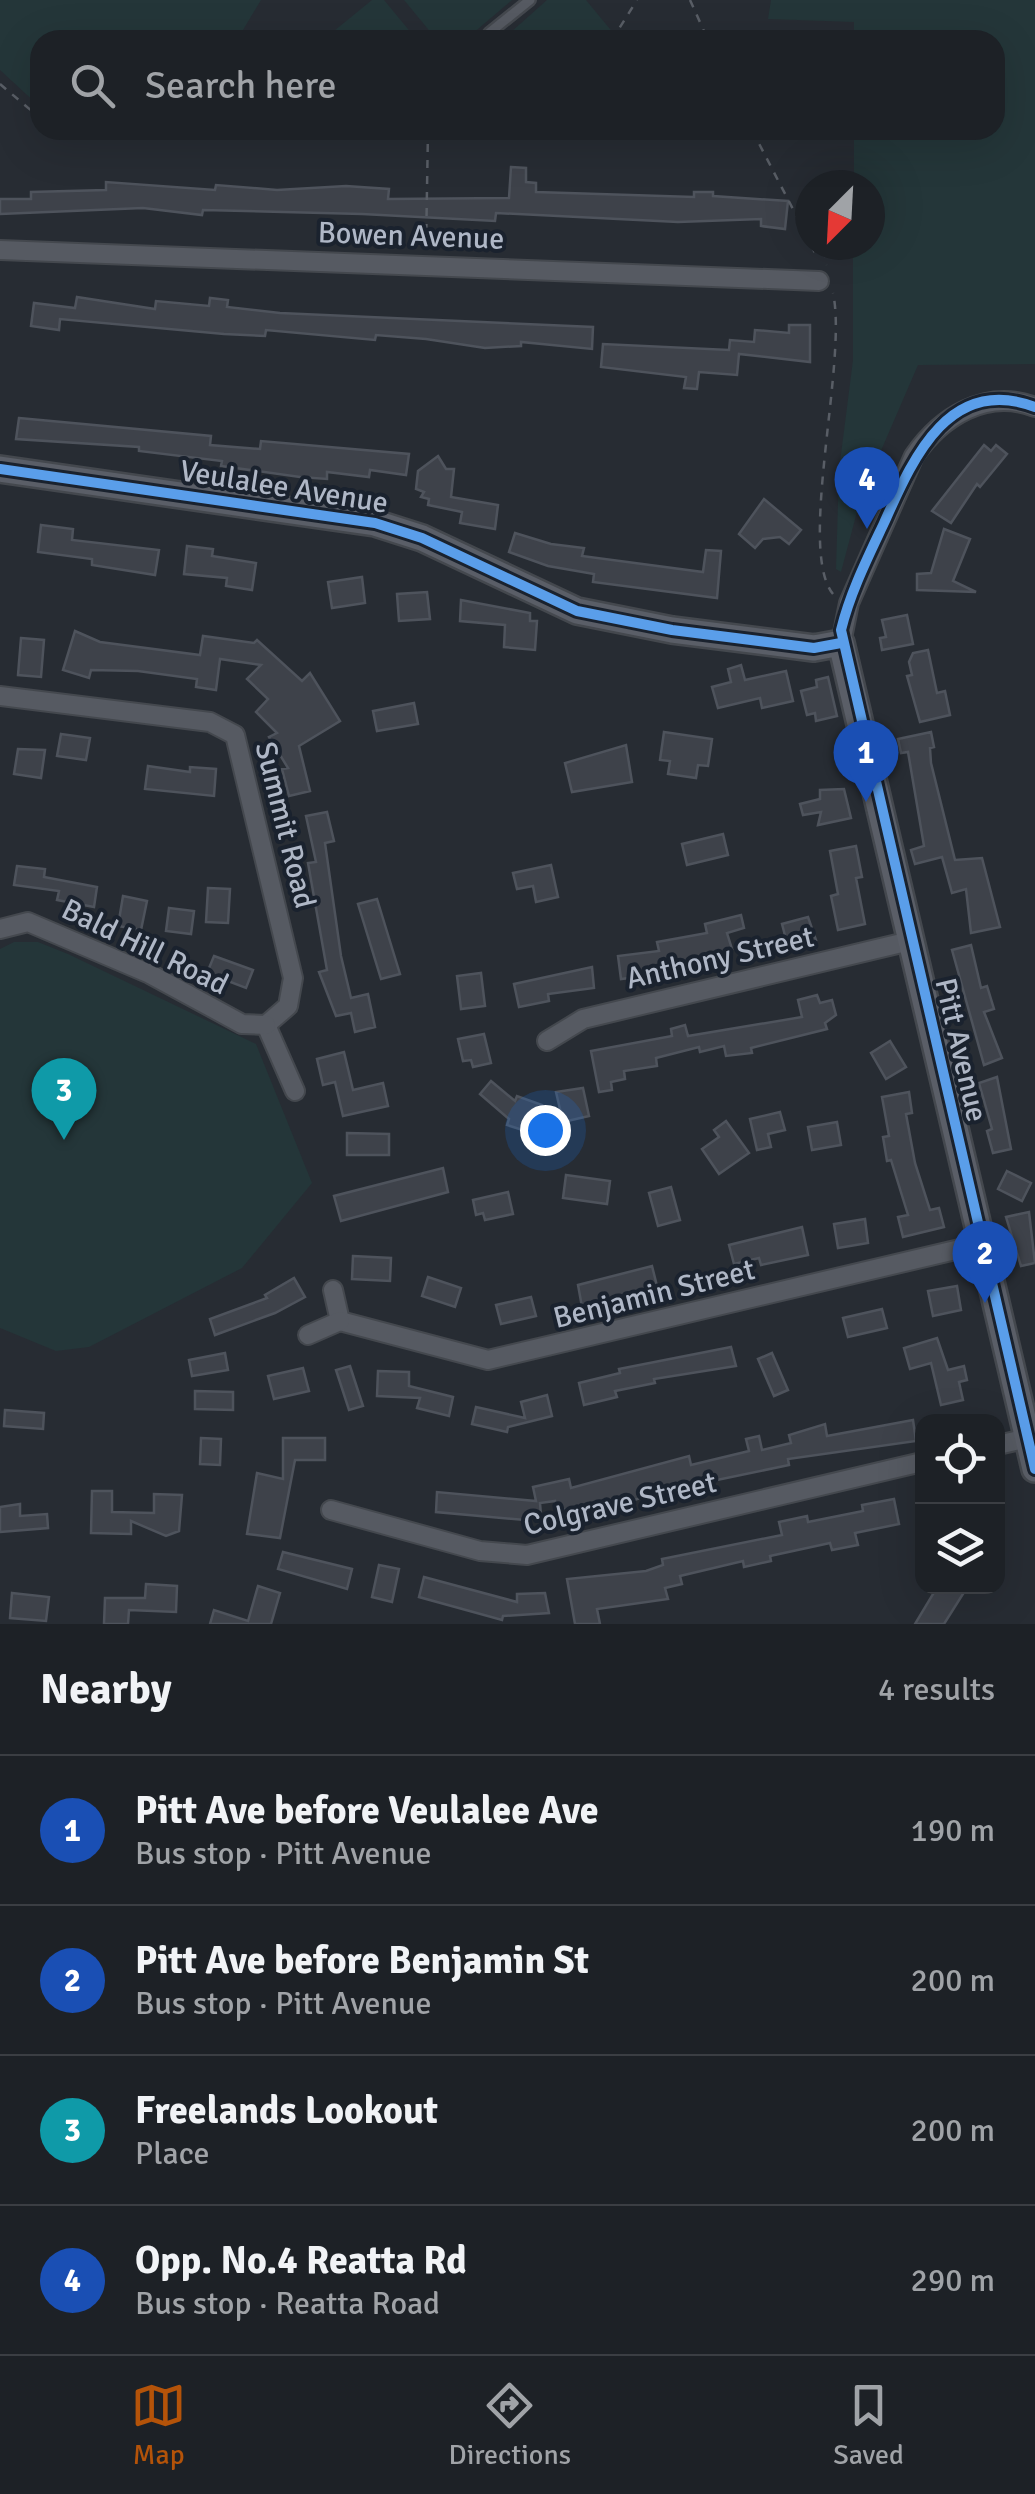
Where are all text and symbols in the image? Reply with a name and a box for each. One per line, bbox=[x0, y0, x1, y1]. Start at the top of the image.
search box bbox=[30, 30, 1005, 140]
icon: search bbox=[65, 58, 120, 113]
text: Search here bbox=[145, 62, 337, 109]
north arrow bbox=[795, 170, 885, 260]
street label: Bowen Avenue bbox=[317, 214, 505, 258]
pin: 4 bbox=[834, 446, 900, 529]
street label: Veulalee Avenue bbox=[177, 452, 391, 522]
pin: 1 bbox=[834, 720, 898, 802]
street label: Summit Road bbox=[246, 738, 324, 912]
street label: Bald Hill Road bbox=[56, 891, 234, 1003]
street label: Anthony Street bbox=[622, 918, 818, 998]
street label: Pitt Avenue bbox=[927, 974, 995, 1126]
pin: 3 bbox=[32, 1058, 96, 1140]
your location bbox=[520, 1105, 571, 1156]
pin: 2 bbox=[952, 1220, 1018, 1303]
street label: Benjamin Street bbox=[549, 1251, 759, 1337]
map controls bbox=[915, 1414, 1005, 1594]
button: locate bbox=[915, 1414, 1005, 1504]
street label: Colgrave Street bbox=[520, 1464, 720, 1544]
button: layers bbox=[915, 1504, 1005, 1594]
text: Nearby bbox=[40, 1664, 172, 1715]
text: 4 results bbox=[878, 1670, 995, 1709]
text: Pitt Ave before Veulalee Ave bbox=[135, 1787, 599, 1834]
text: 1 bbox=[64, 1811, 81, 1850]
text: 190 m bbox=[911, 1811, 995, 1850]
text: Bus stop · Pitt Avenue bbox=[135, 1834, 431, 1873]
text: Pitt Ave before Benjamin St bbox=[135, 1937, 589, 1984]
text: 2 bbox=[64, 1961, 81, 2000]
text: 200 m bbox=[911, 1961, 995, 2000]
text: Bus stop · Pitt Avenue bbox=[135, 1984, 431, 2023]
text: Freelands Lookout bbox=[135, 2087, 438, 2134]
text: 3 bbox=[64, 2111, 81, 2150]
text: 200 m bbox=[911, 2111, 995, 2150]
text: Place bbox=[135, 2134, 210, 2173]
text: Opp. No.4 Reatta Rd bbox=[135, 2237, 467, 2284]
text: 4 bbox=[64, 2261, 81, 2300]
text: 290 m bbox=[911, 2261, 995, 2300]
text: Bus stop · Reatta Road bbox=[135, 2284, 440, 2323]
tab: Map bbox=[131, 2378, 186, 2472]
tab: Directions bbox=[449, 2378, 571, 2472]
tab: Saved bbox=[833, 2378, 904, 2472]

